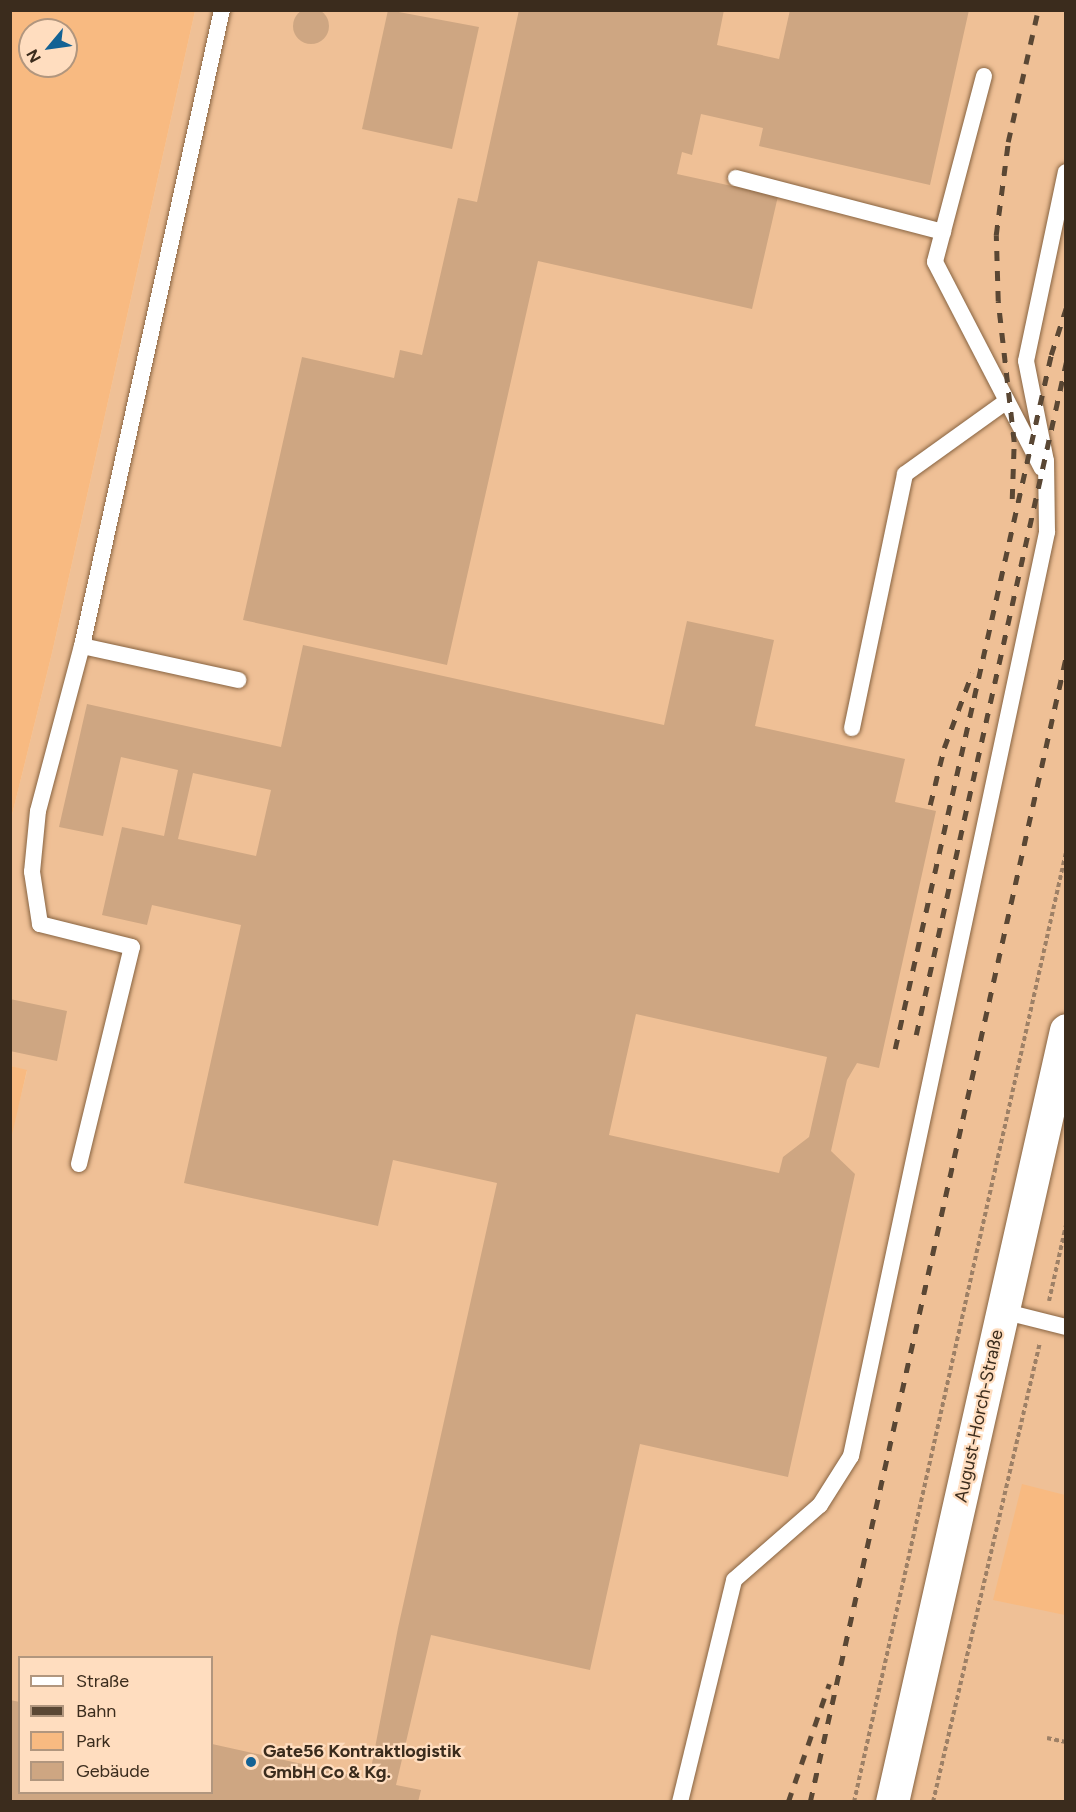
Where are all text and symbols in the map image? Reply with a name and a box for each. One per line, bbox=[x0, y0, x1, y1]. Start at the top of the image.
north arrow bbox=[18, 18, 78, 78]
text: N bbox=[22, 46, 45, 66]
street label: August-Horch-Straße bbox=[950, 1328, 1008, 1504]
legend bbox=[18, 1656, 213, 1794]
text: Straße bbox=[76, 1670, 129, 1692]
text: Bahn bbox=[76, 1700, 116, 1722]
text: Park bbox=[76, 1730, 110, 1752]
place label: Gate56 Kontraktlogistik GmbH Co & Kg. bbox=[263, 1741, 461, 1784]
marker: Gate56 Kontraktlogistik GmbH Co & Kg. bbox=[244, 1755, 258, 1769]
text: Gebäude bbox=[76, 1760, 150, 1782]

